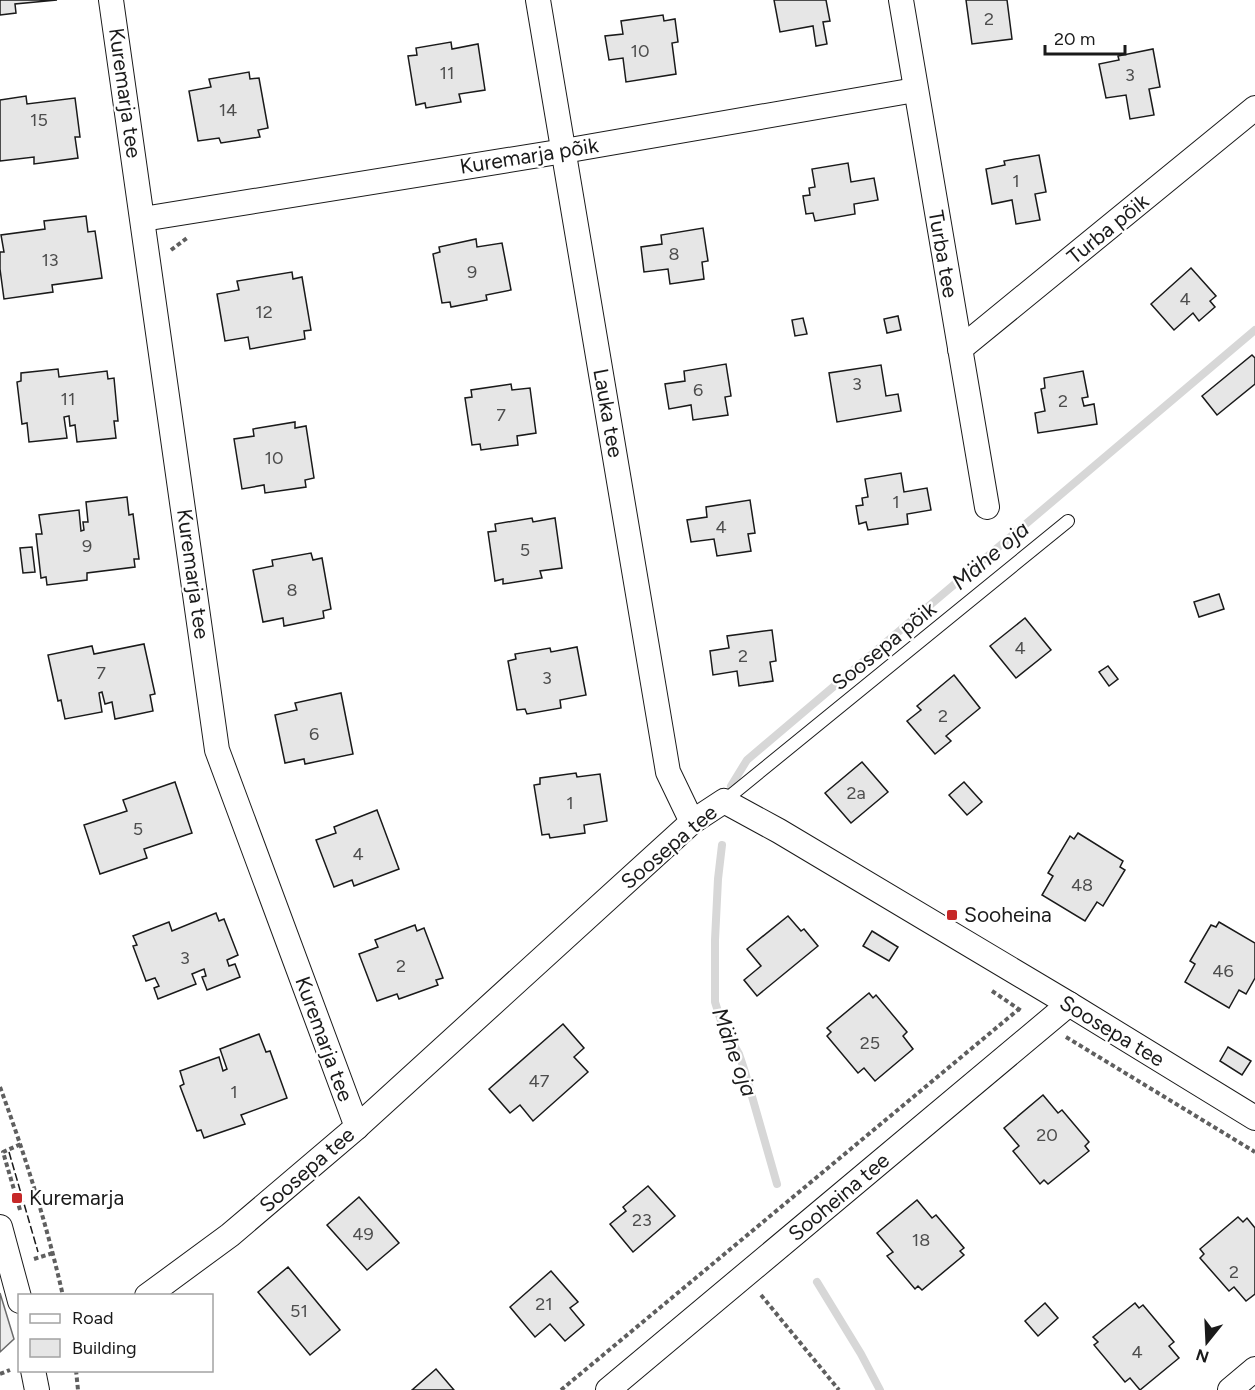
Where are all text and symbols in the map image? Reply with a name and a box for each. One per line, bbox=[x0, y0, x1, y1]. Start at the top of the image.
house number: 2 bbox=[984, 8, 994, 30]
scale bar bbox=[1045, 18, 1124, 56]
street label: Kuremarja tee bbox=[104, 26, 147, 160]
text: 20 m bbox=[1054, 28, 1095, 50]
house number: 10 bbox=[631, 40, 649, 62]
house number: 11 bbox=[440, 62, 454, 84]
house number: 3 bbox=[1125, 64, 1135, 86]
house number: 14 bbox=[219, 99, 237, 121]
house number: 15 bbox=[30, 109, 48, 131]
street label: Kuremarja põik bbox=[458, 132, 601, 179]
house number: 1 bbox=[1012, 170, 1020, 192]
street label: Turba põik bbox=[1062, 188, 1154, 269]
street label: Turba tee bbox=[924, 208, 963, 300]
house number: 8 bbox=[668, 243, 680, 265]
house number: 13 bbox=[41, 249, 59, 271]
house number: 9 bbox=[467, 261, 477, 283]
house number: 4 bbox=[1179, 288, 1191, 310]
house number: 12 bbox=[255, 301, 273, 323]
street label: Lauka tee bbox=[588, 366, 629, 459]
house number: 3 bbox=[852, 373, 862, 395]
house number: 6 bbox=[693, 379, 703, 401]
house number: 11 bbox=[61, 388, 75, 410]
house number: 2 bbox=[1058, 390, 1068, 412]
house number: 7 bbox=[496, 404, 506, 426]
house number: 10 bbox=[265, 447, 283, 469]
house number: 1 bbox=[892, 491, 900, 513]
street label: Kuremarja tee bbox=[172, 507, 215, 641]
water label: Mähe oja bbox=[946, 515, 1035, 595]
house number: 4 bbox=[715, 516, 727, 538]
house number: 9 bbox=[82, 535, 92, 557]
house number: 5 bbox=[520, 539, 530, 561]
house number: 8 bbox=[286, 579, 298, 601]
street label: Soosepa põik bbox=[827, 596, 941, 695]
house number: 4 bbox=[1014, 637, 1026, 659]
house number: 2 bbox=[738, 645, 748, 667]
house number: 7 bbox=[96, 662, 106, 684]
house number: 3 bbox=[542, 667, 552, 689]
house number: 2 bbox=[938, 705, 948, 727]
house number: 6 bbox=[309, 723, 319, 745]
house number: 2a bbox=[846, 782, 866, 804]
house number: 1 bbox=[566, 792, 574, 814]
street label: Soosepa tee bbox=[616, 799, 722, 894]
house number: 5 bbox=[133, 818, 143, 840]
house number: 4 bbox=[352, 843, 364, 865]
house number: 48 bbox=[1071, 874, 1093, 896]
place label: Sooheina bbox=[964, 902, 1052, 927]
marker: Sooheina bbox=[945, 908, 959, 922]
house number: 3 bbox=[180, 947, 190, 969]
house number: 2 bbox=[396, 955, 406, 977]
house number: 46 bbox=[1212, 960, 1234, 982]
street label: Kuremarja tee bbox=[290, 973, 359, 1105]
street label: Soosepa tee bbox=[1055, 990, 1169, 1072]
water label: Mähe oja bbox=[706, 1004, 763, 1100]
house number: 25 bbox=[860, 1032, 880, 1054]
house number: 47 bbox=[529, 1070, 550, 1092]
house number: 1 bbox=[230, 1081, 238, 1103]
street label: Soosepa tee bbox=[254, 1122, 359, 1218]
house number: 20 bbox=[1036, 1124, 1058, 1146]
street label: Sooheina tee bbox=[783, 1147, 894, 1246]
place label: Kuremarja bbox=[29, 1185, 124, 1210]
marker: Kuremarja bbox=[10, 1191, 24, 1205]
house number: 23 bbox=[632, 1209, 652, 1231]
house number: 49 bbox=[352, 1223, 374, 1245]
house number: 18 bbox=[912, 1229, 930, 1251]
house number: 2 bbox=[1229, 1261, 1239, 1283]
house number: 21 bbox=[535, 1293, 553, 1315]
legend bbox=[18, 1294, 213, 1372]
house number: 51 bbox=[290, 1300, 308, 1322]
text: Road bbox=[72, 1307, 113, 1329]
north arrow bbox=[1177, 1312, 1237, 1372]
text: Building bbox=[72, 1337, 137, 1359]
house number: 4 bbox=[1131, 1341, 1143, 1363]
text: N bbox=[1194, 1345, 1211, 1367]

